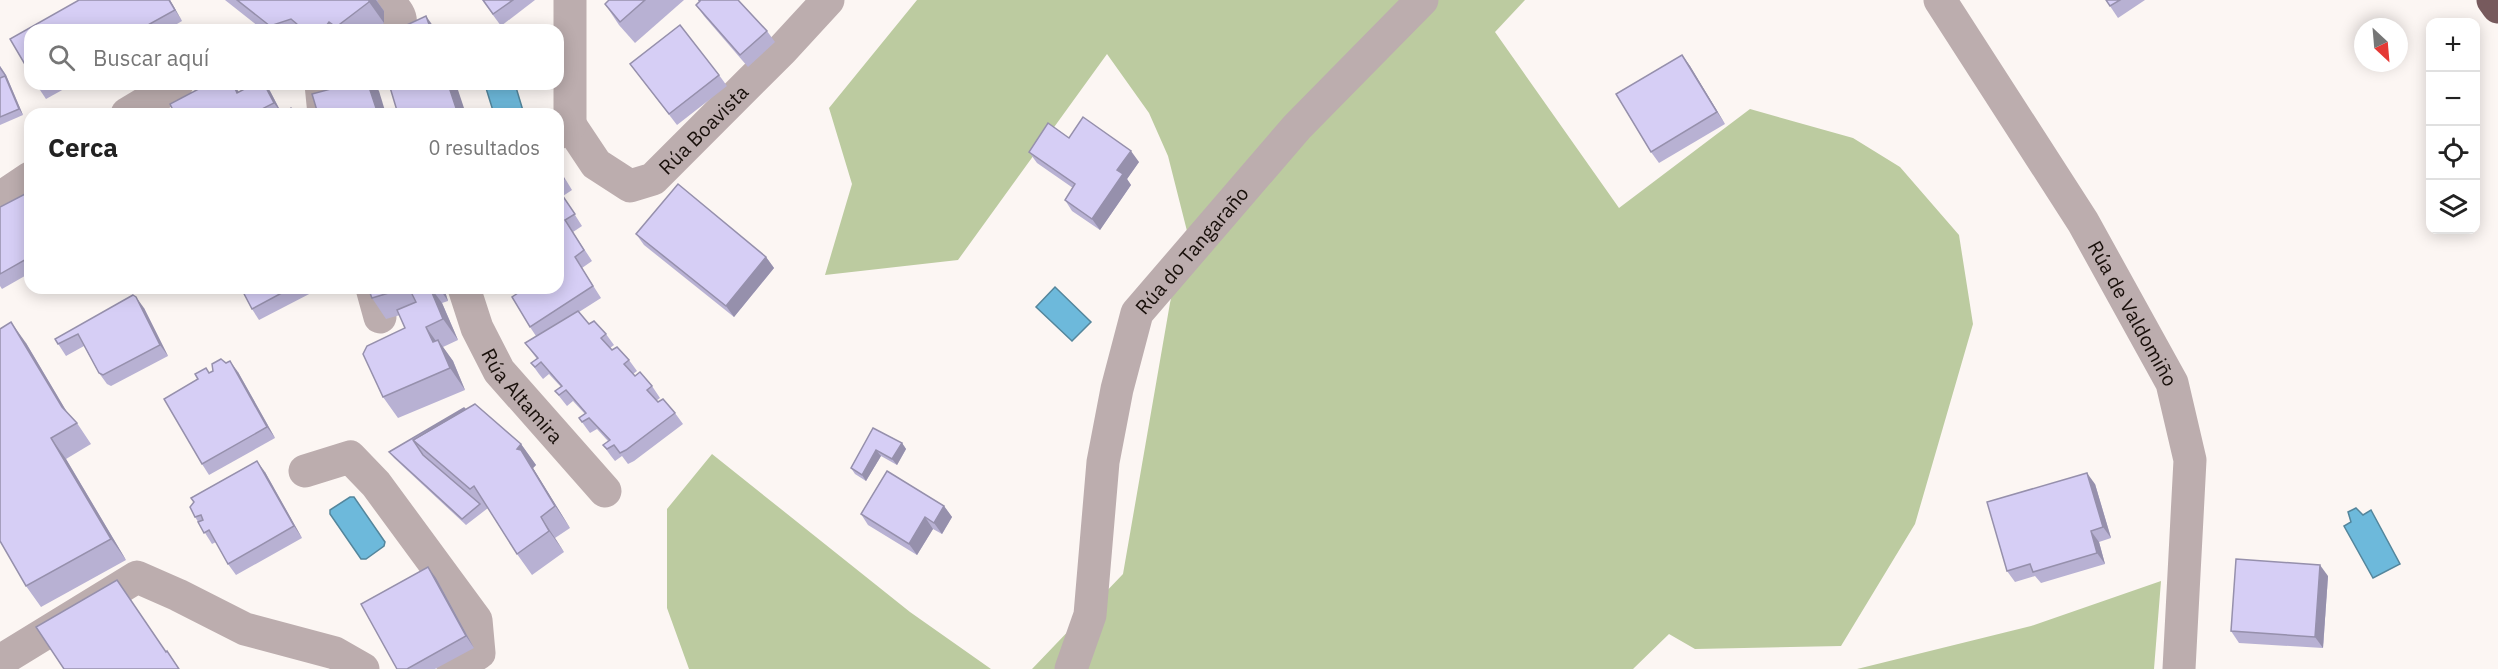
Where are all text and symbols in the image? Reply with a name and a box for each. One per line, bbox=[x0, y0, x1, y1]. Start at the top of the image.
north arrow bbox=[2354, 18, 2408, 72]
map controls bbox=[2426, 18, 2480, 234]
button: + bbox=[2426, 18, 2480, 72]
search box bbox=[24, 24, 564, 90]
icon: search bbox=[45, 41, 78, 74]
text: Buscar aquí bbox=[93, 43, 209, 72]
button: − bbox=[2426, 72, 2480, 126]
street label: Rúa Boavista bbox=[652, 78, 754, 180]
button: locate bbox=[2426, 126, 2480, 180]
text: Cerca bbox=[48, 130, 118, 164]
text: 0 resultados bbox=[428, 134, 540, 161]
street label: Rúa do Tangaraño bbox=[1129, 180, 1254, 320]
button: layers bbox=[2426, 180, 2480, 234]
street label: Rúa de Valdomiño bbox=[2082, 235, 2184, 391]
street label: Rúa Altamira bbox=[476, 343, 570, 449]

